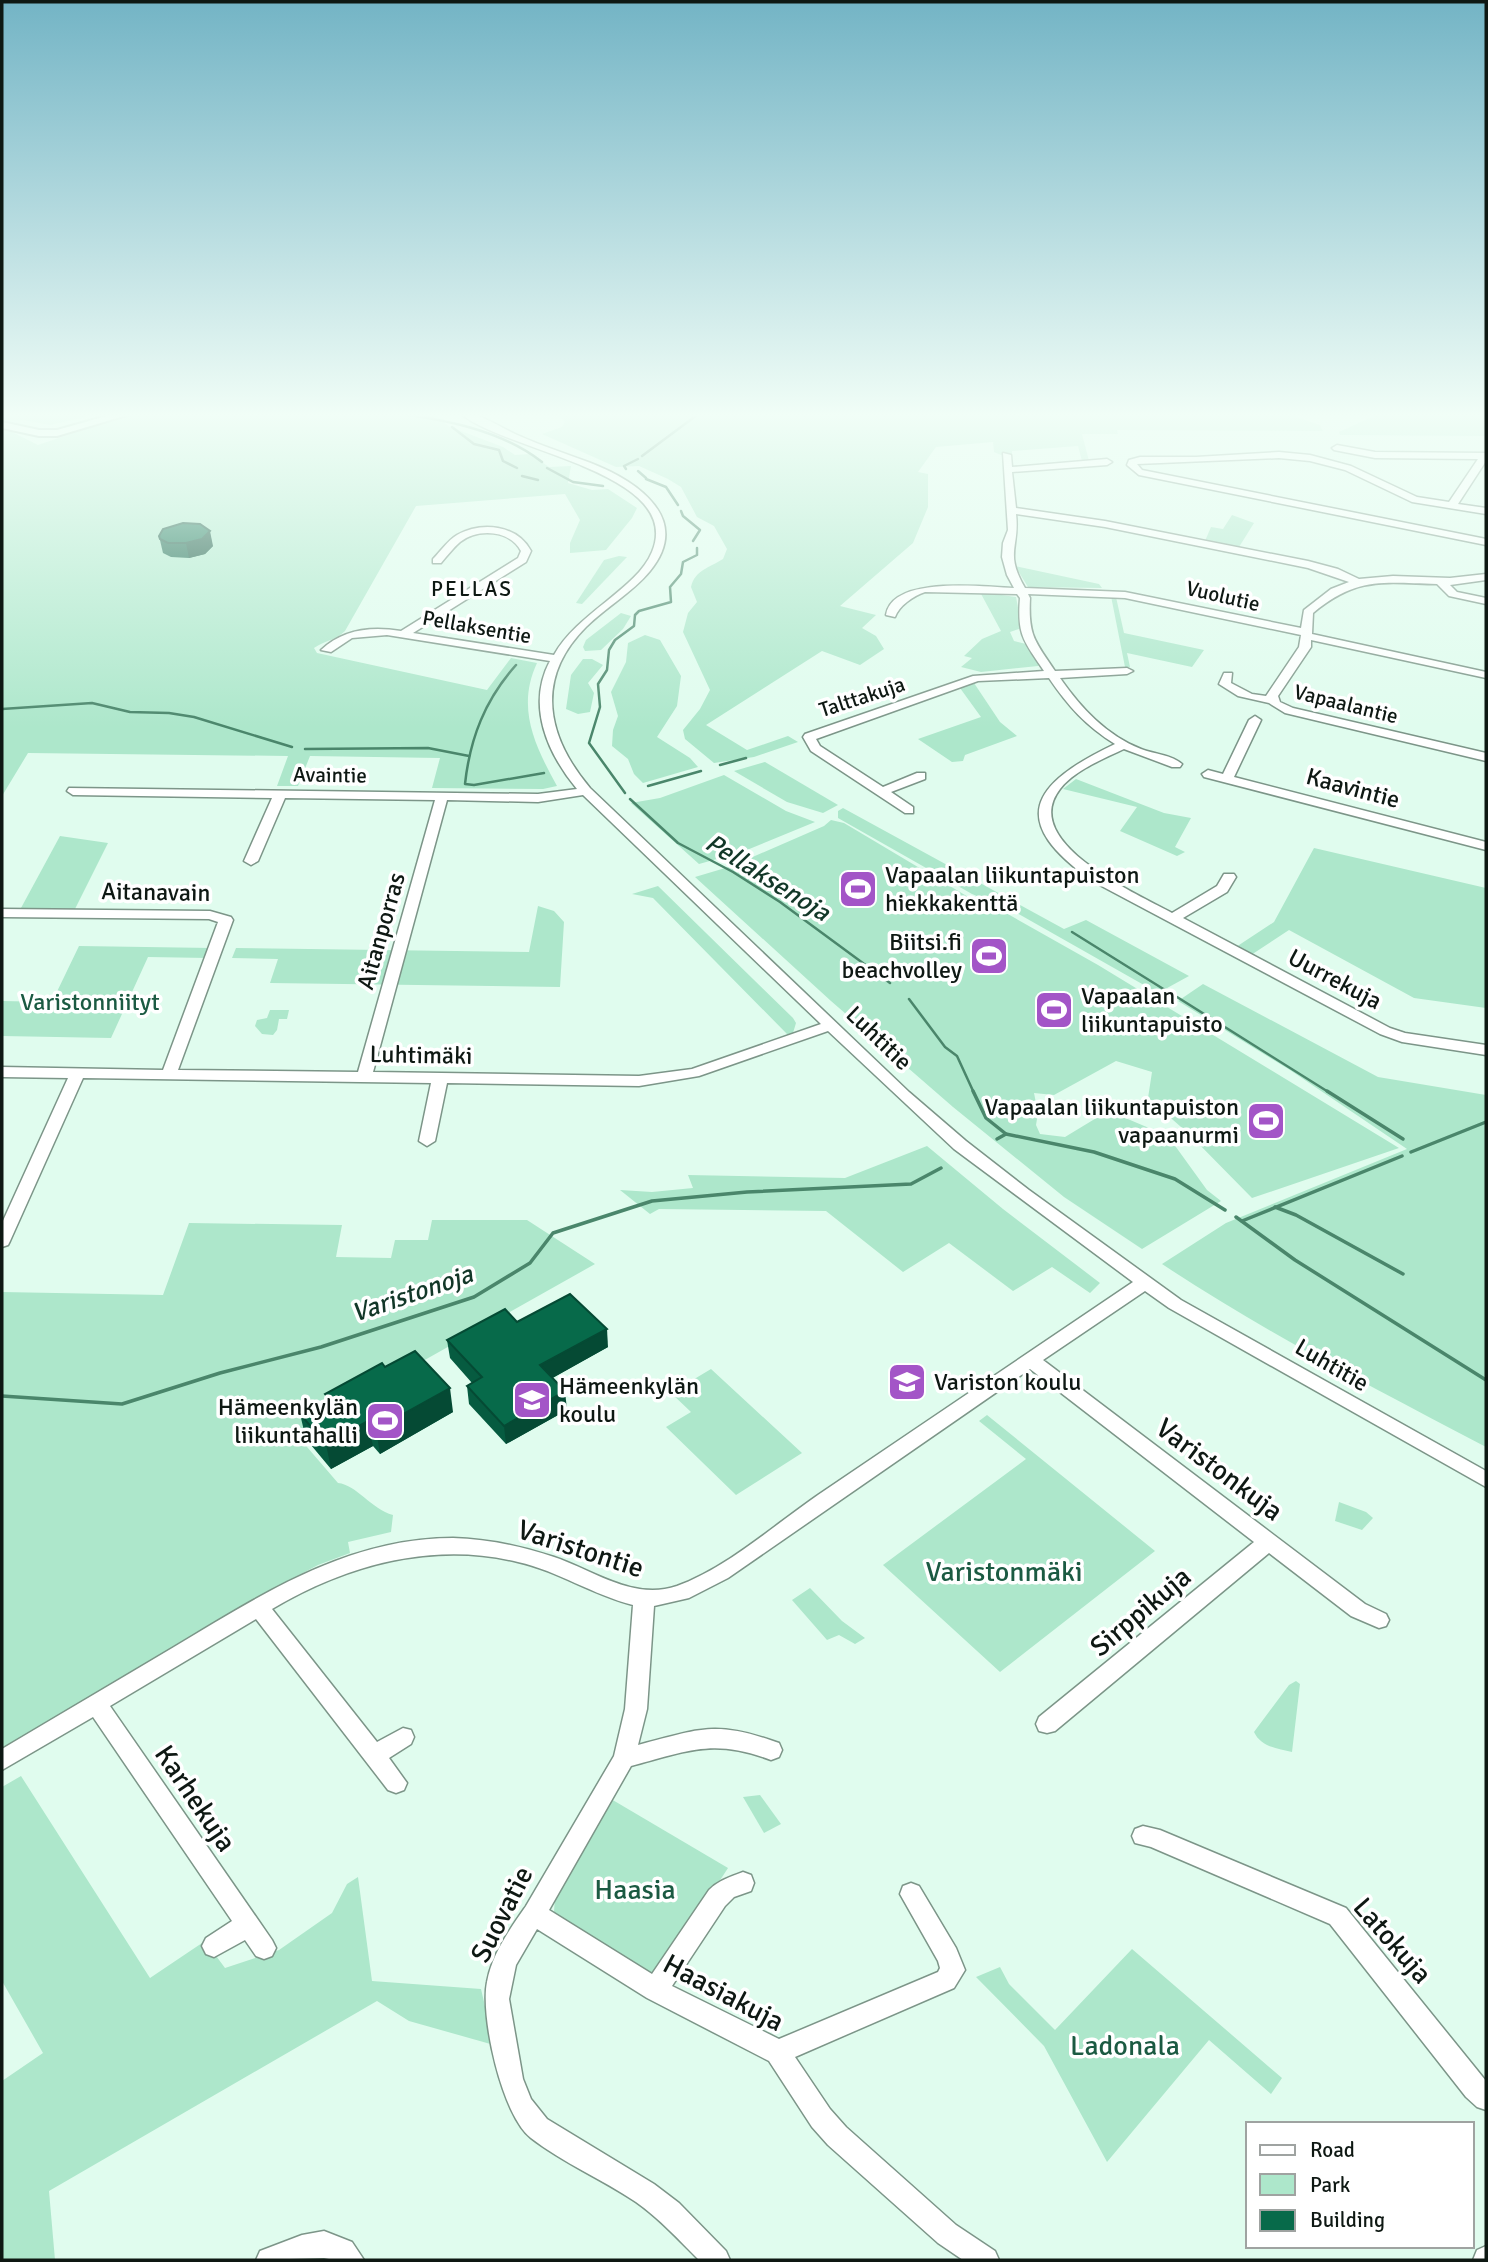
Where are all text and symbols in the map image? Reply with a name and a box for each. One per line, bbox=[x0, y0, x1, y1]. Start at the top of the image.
street label: Vuolutie bbox=[1184, 575, 1262, 617]
district label: PELLAS bbox=[431, 576, 513, 602]
street label: Pellaksentie bbox=[421, 605, 533, 649]
street label: Talttakuja bbox=[816, 671, 908, 723]
street label: Vapaalantie bbox=[1291, 679, 1401, 729]
street label: Avaintie bbox=[293, 761, 367, 789]
street label: Kaavintie bbox=[1303, 761, 1403, 815]
water label: Pellaksenoja bbox=[699, 827, 836, 929]
place label: Vapaalan liikuntapuiston hiekkakenttä bbox=[885, 860, 1140, 918]
sports icon: Vapaalan liikuntapuiston hiekkakenttä bbox=[837, 868, 879, 910]
street label: Aitanporras bbox=[350, 869, 412, 993]
street label: Aitanavain bbox=[101, 876, 211, 908]
place label: Biitsi.fi beachvolley bbox=[842, 927, 962, 985]
sports icon: Biitsi.fi beachvolley bbox=[968, 935, 1010, 977]
street label: Uurrekuja bbox=[1283, 942, 1387, 1016]
place label: Vapaalan liikuntapuisto bbox=[1081, 981, 1223, 1039]
park label: Varistonniityt bbox=[20, 987, 160, 1017]
sports icon: Vapaalan liikuntapuisto bbox=[1033, 989, 1075, 1031]
street label: Luhtitie bbox=[840, 999, 918, 1077]
street label: Luhtimäki bbox=[369, 1039, 473, 1071]
place label: Vapaalan liikuntapuiston vapaanurmi bbox=[984, 1092, 1239, 1150]
sports icon: Vapaalan liikuntapuiston vapaanurmi bbox=[1245, 1100, 1287, 1142]
water label: Varistonoja bbox=[348, 1258, 478, 1330]
street label: Luhtitie bbox=[1290, 1332, 1374, 1398]
school or university icon: Variston koulu bbox=[886, 1361, 928, 1403]
place label: Variston koulu bbox=[934, 1367, 1081, 1397]
place label: Hämeenkylän koulu bbox=[559, 1371, 699, 1429]
school or university icon: Hämeenkylän koulu bbox=[511, 1379, 553, 1421]
place label: Hämeenkylän liikuntahalli bbox=[218, 1392, 358, 1450]
sports icon: Hämeenkylän liikuntahalli bbox=[364, 1400, 406, 1442]
street label: Varistonkuja bbox=[1149, 1411, 1290, 1528]
street label: Varistontie bbox=[513, 1513, 648, 1585]
park label: Varistonmäki bbox=[925, 1555, 1083, 1589]
street label: Sirppikuja bbox=[1083, 1560, 1198, 1664]
street label: Karhekuja bbox=[147, 1739, 243, 1858]
street label: Suovatie bbox=[463, 1861, 540, 1968]
park label: Haasia bbox=[594, 1873, 676, 1907]
street label: Latokuja bbox=[1346, 1891, 1439, 1991]
street label: Haasiakuja bbox=[657, 1947, 790, 2039]
park label: Ladonala bbox=[1070, 2029, 1180, 2063]
legend bbox=[1246, 2122, 1474, 2248]
text: Road bbox=[1310, 2137, 1355, 2163]
text: Park bbox=[1310, 2172, 1351, 2198]
text: Building bbox=[1310, 2207, 1385, 2233]

